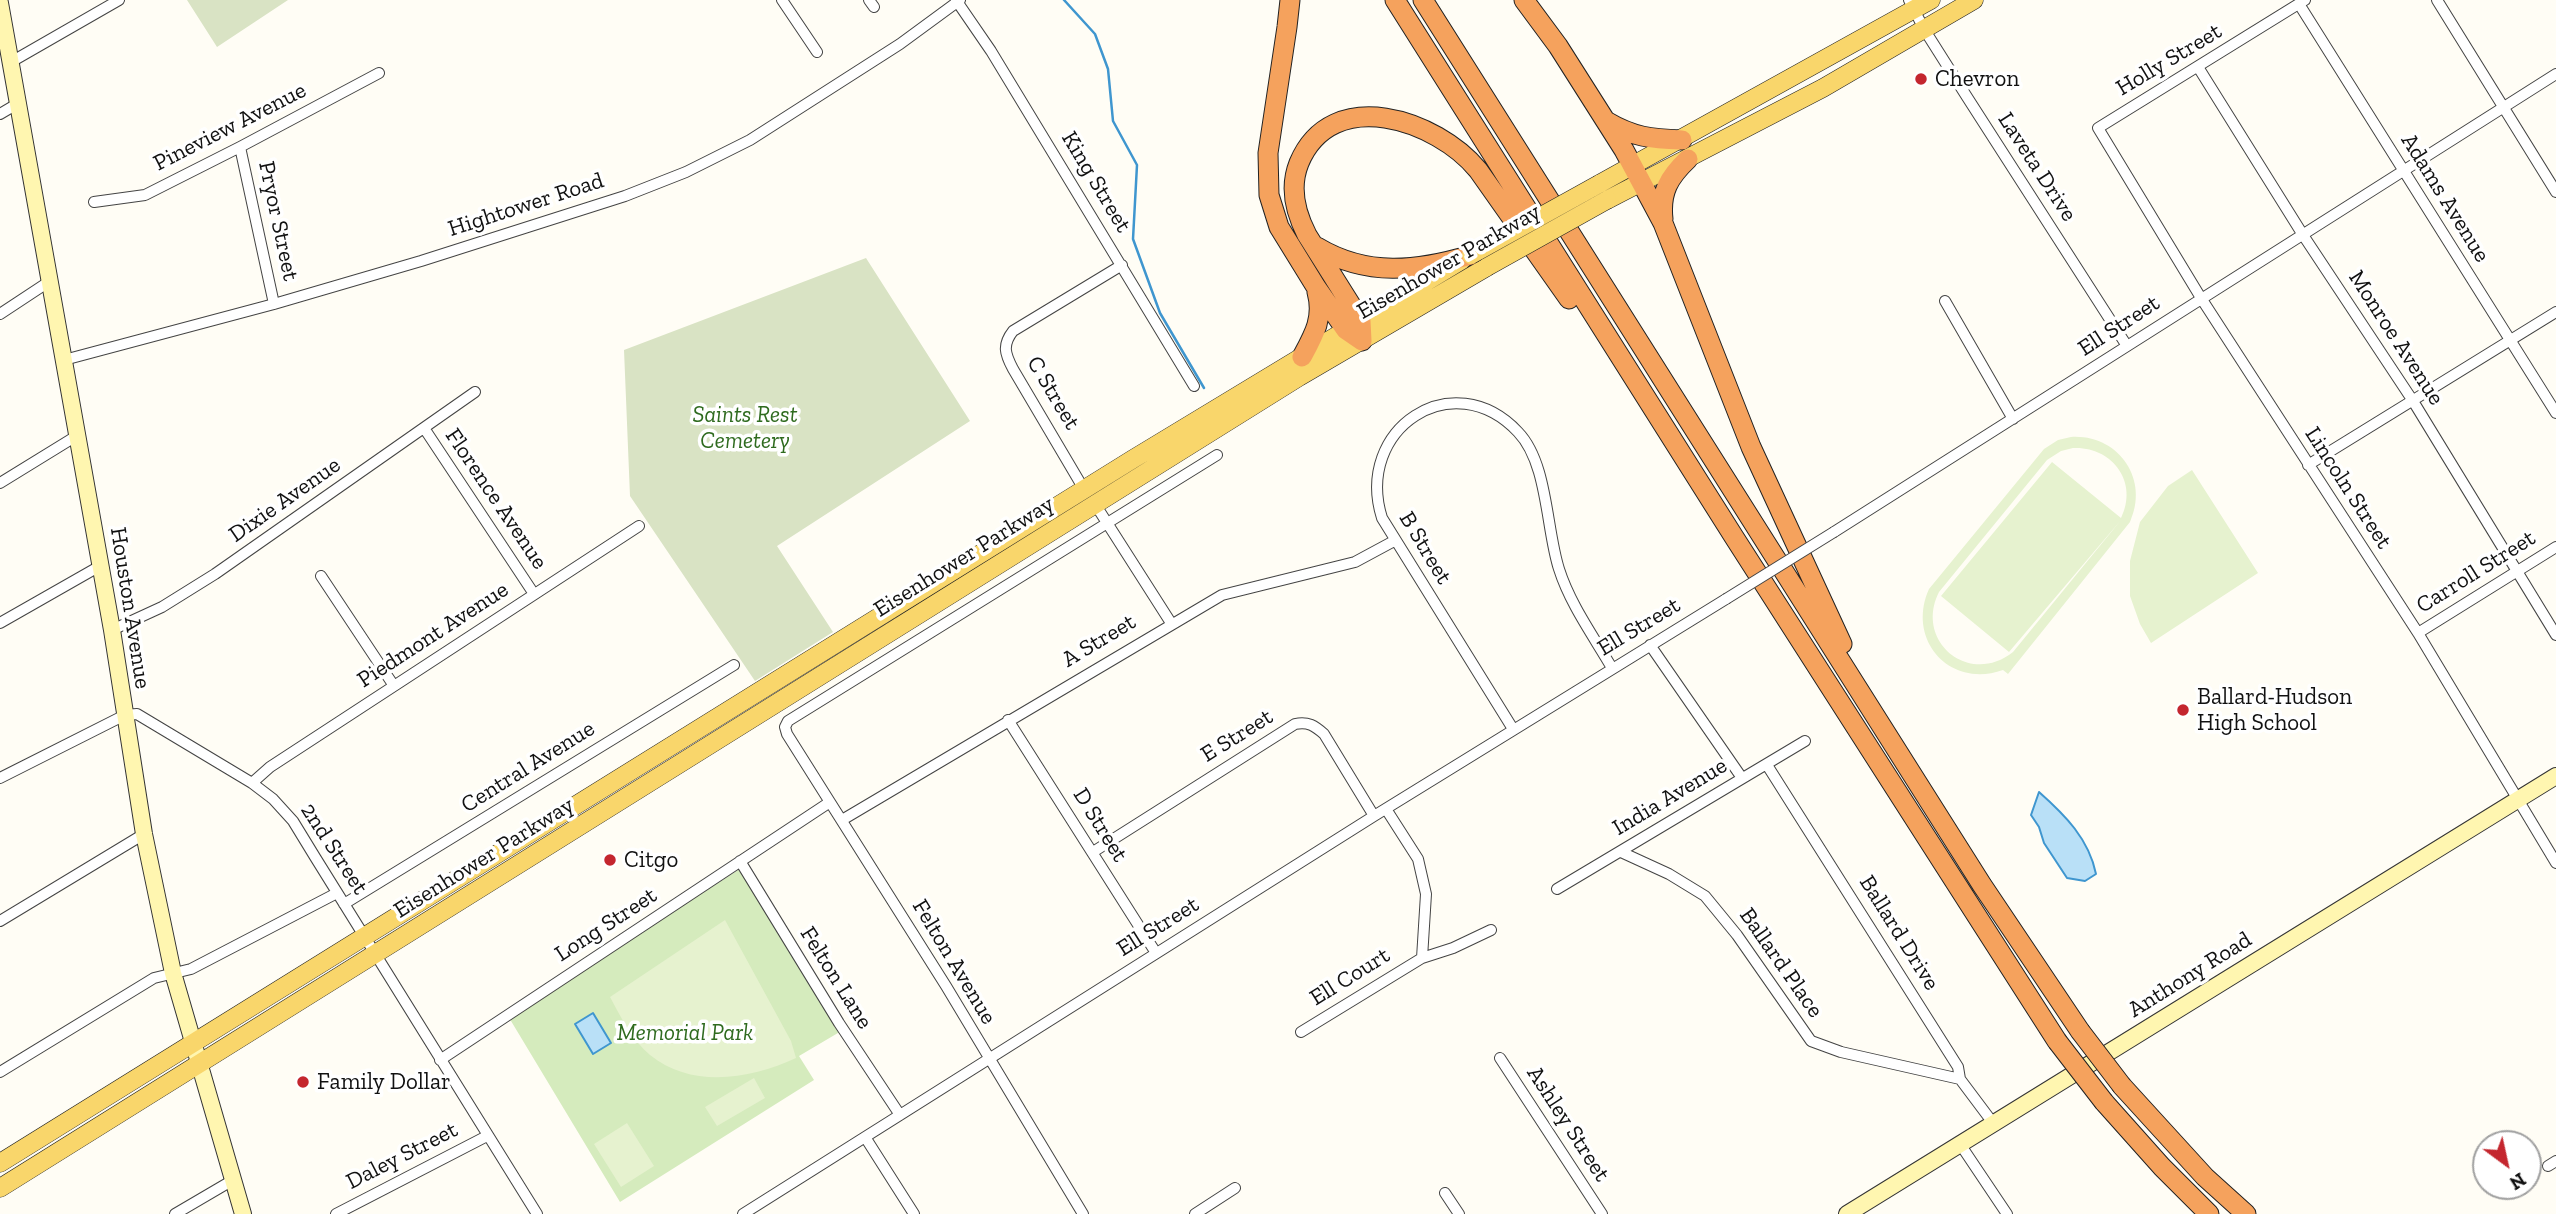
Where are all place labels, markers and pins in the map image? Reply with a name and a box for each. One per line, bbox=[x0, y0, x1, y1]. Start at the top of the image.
place label: Chevron bbox=[1935, 65, 2019, 93]
marker: Chevron bbox=[1913, 71, 1929, 87]
place label: Ballard-Hudson High School bbox=[2197, 683, 2352, 737]
marker: Ballard-Hudson High School bbox=[2175, 702, 2191, 718]
place label: Citgo bbox=[624, 846, 678, 874]
marker: Citgo bbox=[602, 852, 618, 868]
place label: Family Dollar bbox=[317, 1068, 451, 1096]
marker: Family Dollar bbox=[295, 1074, 311, 1090]

